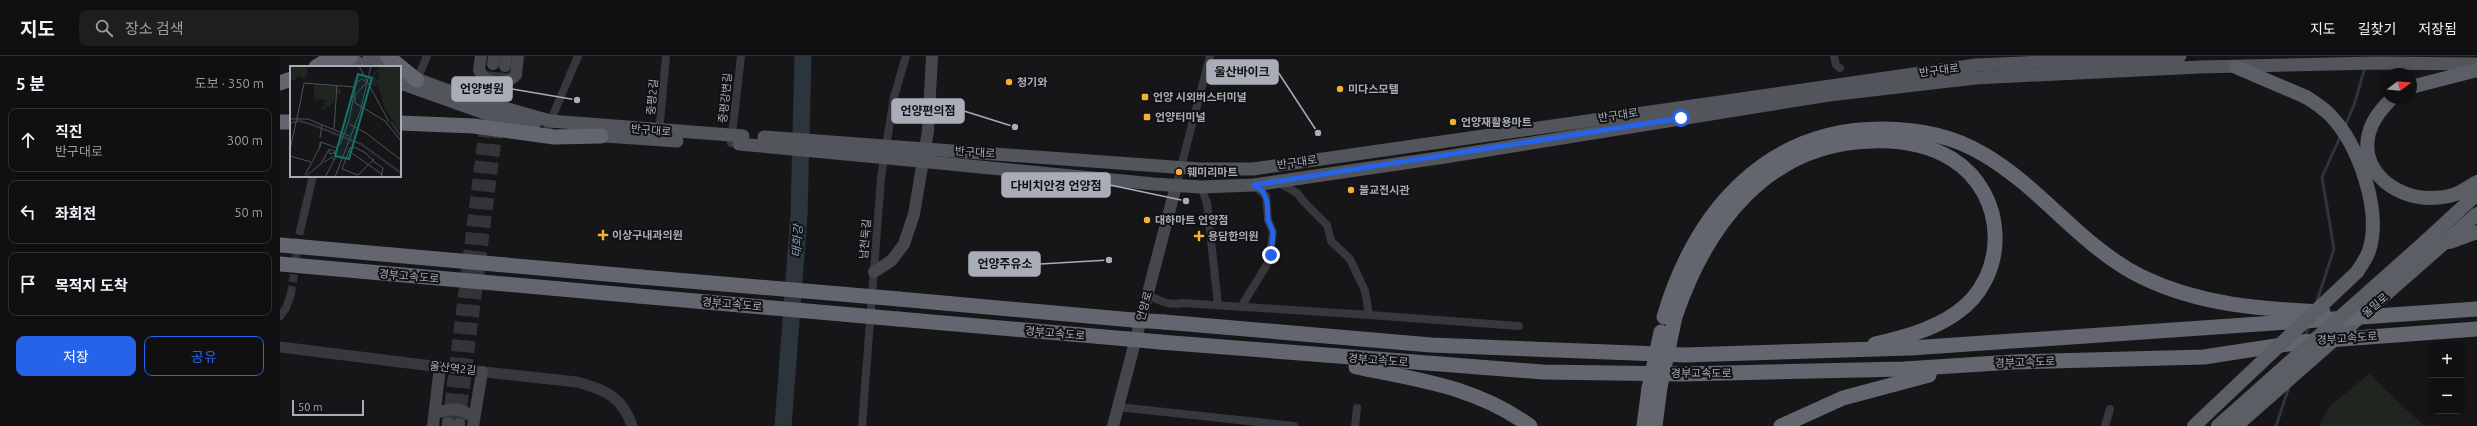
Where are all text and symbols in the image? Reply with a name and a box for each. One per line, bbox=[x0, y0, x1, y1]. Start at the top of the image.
search box bbox=[79, 10, 359, 46]
icon: search bbox=[93, 17, 115, 39]
text: 지도 bbox=[20, 18, 55, 40]
text: 장소 검색 bbox=[125, 20, 184, 37]
text: 지도 bbox=[2310, 21, 2336, 37]
text: 길찾기 bbox=[2358, 21, 2396, 37]
text: 저장됨 bbox=[2418, 21, 2457, 37]
callout: 울산바이크 bbox=[1207, 60, 1278, 84]
street label: 반구대로 bbox=[1918, 62, 1960, 78]
text: 울산바이크 bbox=[1214, 65, 1270, 78]
inset map bbox=[290, 66, 401, 177]
north arrow bbox=[2381, 68, 2417, 104]
street label: 중평강변길 bbox=[716, 72, 734, 124]
text: 5 분 bbox=[16, 74, 45, 93]
text: 도보 · 350 m bbox=[195, 76, 264, 90]
place label: 청기와 bbox=[1017, 76, 1047, 88]
callout: 언양병원 bbox=[452, 77, 512, 101]
marker: 청기와 bbox=[1004, 77, 1014, 87]
street label: 중평2길 bbox=[644, 78, 660, 116]
text: 언양병원 bbox=[460, 82, 504, 95]
place label: 미다스모텔 bbox=[1348, 83, 1399, 95]
marker: 미다스모텔 bbox=[1335, 84, 1345, 94]
place label: 언양 시외버스터미널 bbox=[1153, 91, 1247, 103]
marker: 언양 시외버스터미널 bbox=[1140, 92, 1150, 102]
callout: 언양편의점 bbox=[892, 99, 964, 123]
text: 언양편의점 bbox=[900, 104, 956, 117]
street label: 반구대로 bbox=[1597, 106, 1639, 124]
route start bbox=[1672, 109, 1690, 127]
place label: 언양터미널 bbox=[1155, 111, 1206, 123]
marker: 언양터미널 bbox=[1142, 112, 1152, 122]
place label: 언양재활용마트 bbox=[1461, 116, 1532, 128]
marker: 언양재활용마트 bbox=[1448, 117, 1458, 127]
street label: 반구대로 bbox=[630, 122, 672, 138]
text: 직진 bbox=[55, 123, 83, 140]
icon: ahead bbox=[17, 129, 39, 151]
text: 300 m bbox=[227, 133, 263, 147]
text: 반구대로 bbox=[55, 144, 103, 158]
street label: 반구대로 bbox=[954, 145, 996, 159]
street label: 반구대로 bbox=[1276, 153, 1318, 171]
place label: 훼미리마트 bbox=[1187, 166, 1238, 178]
marker: 훼미리마트 bbox=[1174, 167, 1184, 177]
callout: 다비치안경 언양점 bbox=[1002, 173, 1110, 197]
text: 다비치안경 언양점 bbox=[1010, 179, 1102, 192]
place label: 불교전시관 bbox=[1359, 184, 1410, 196]
marker: 불교전시관 bbox=[1346, 185, 1356, 195]
icon: left bbox=[17, 201, 39, 223]
text: 좌회전 bbox=[55, 205, 96, 222]
text: 50 m bbox=[234, 205, 263, 219]
place label: 대하마트 언양점 bbox=[1155, 214, 1228, 226]
marker: 대하마트 언양점 bbox=[1142, 215, 1152, 225]
street label: 남천둑길 bbox=[857, 218, 873, 260]
water label: 태화강 bbox=[789, 222, 805, 258]
marker: 이상구내과의원 bbox=[597, 229, 609, 241]
place label: 이상구내과의원 bbox=[612, 229, 683, 241]
marker: 용담한의원 bbox=[1193, 230, 1205, 242]
place label: 용담한의원 bbox=[1208, 230, 1259, 242]
route end bbox=[1262, 246, 1280, 264]
callout: 언양주유소 bbox=[969, 252, 1040, 276]
text: 언양주유소 bbox=[977, 257, 1033, 270]
street label: 경부고속도로 bbox=[378, 267, 440, 285]
icon: arrive bbox=[17, 273, 39, 295]
text: 목적지 도착 bbox=[55, 277, 128, 294]
street label: 언양로 bbox=[1134, 290, 1154, 322]
street label: 울밀로 bbox=[2360, 291, 2390, 319]
street label: 경부고속도로 bbox=[701, 295, 763, 313]
street label: 경부고속도로 bbox=[1024, 324, 1086, 342]
street label: 경부고속도로 bbox=[2316, 330, 2378, 346]
button: 저장 bbox=[16, 336, 136, 376]
button: 공유 bbox=[144, 336, 264, 376]
map controls bbox=[2429, 342, 2465, 414]
button: + bbox=[2429, 342, 2465, 378]
street label: 경부고속도로 bbox=[1347, 352, 1409, 368]
street label: 경부고속도로 bbox=[1994, 355, 2056, 369]
street label: 울산역2길 bbox=[429, 360, 477, 376]
street label: 경부고속도로 bbox=[1671, 367, 1731, 379]
button: − bbox=[2429, 378, 2465, 414]
scale bar bbox=[292, 398, 364, 417]
text: 50 m bbox=[298, 401, 322, 413]

